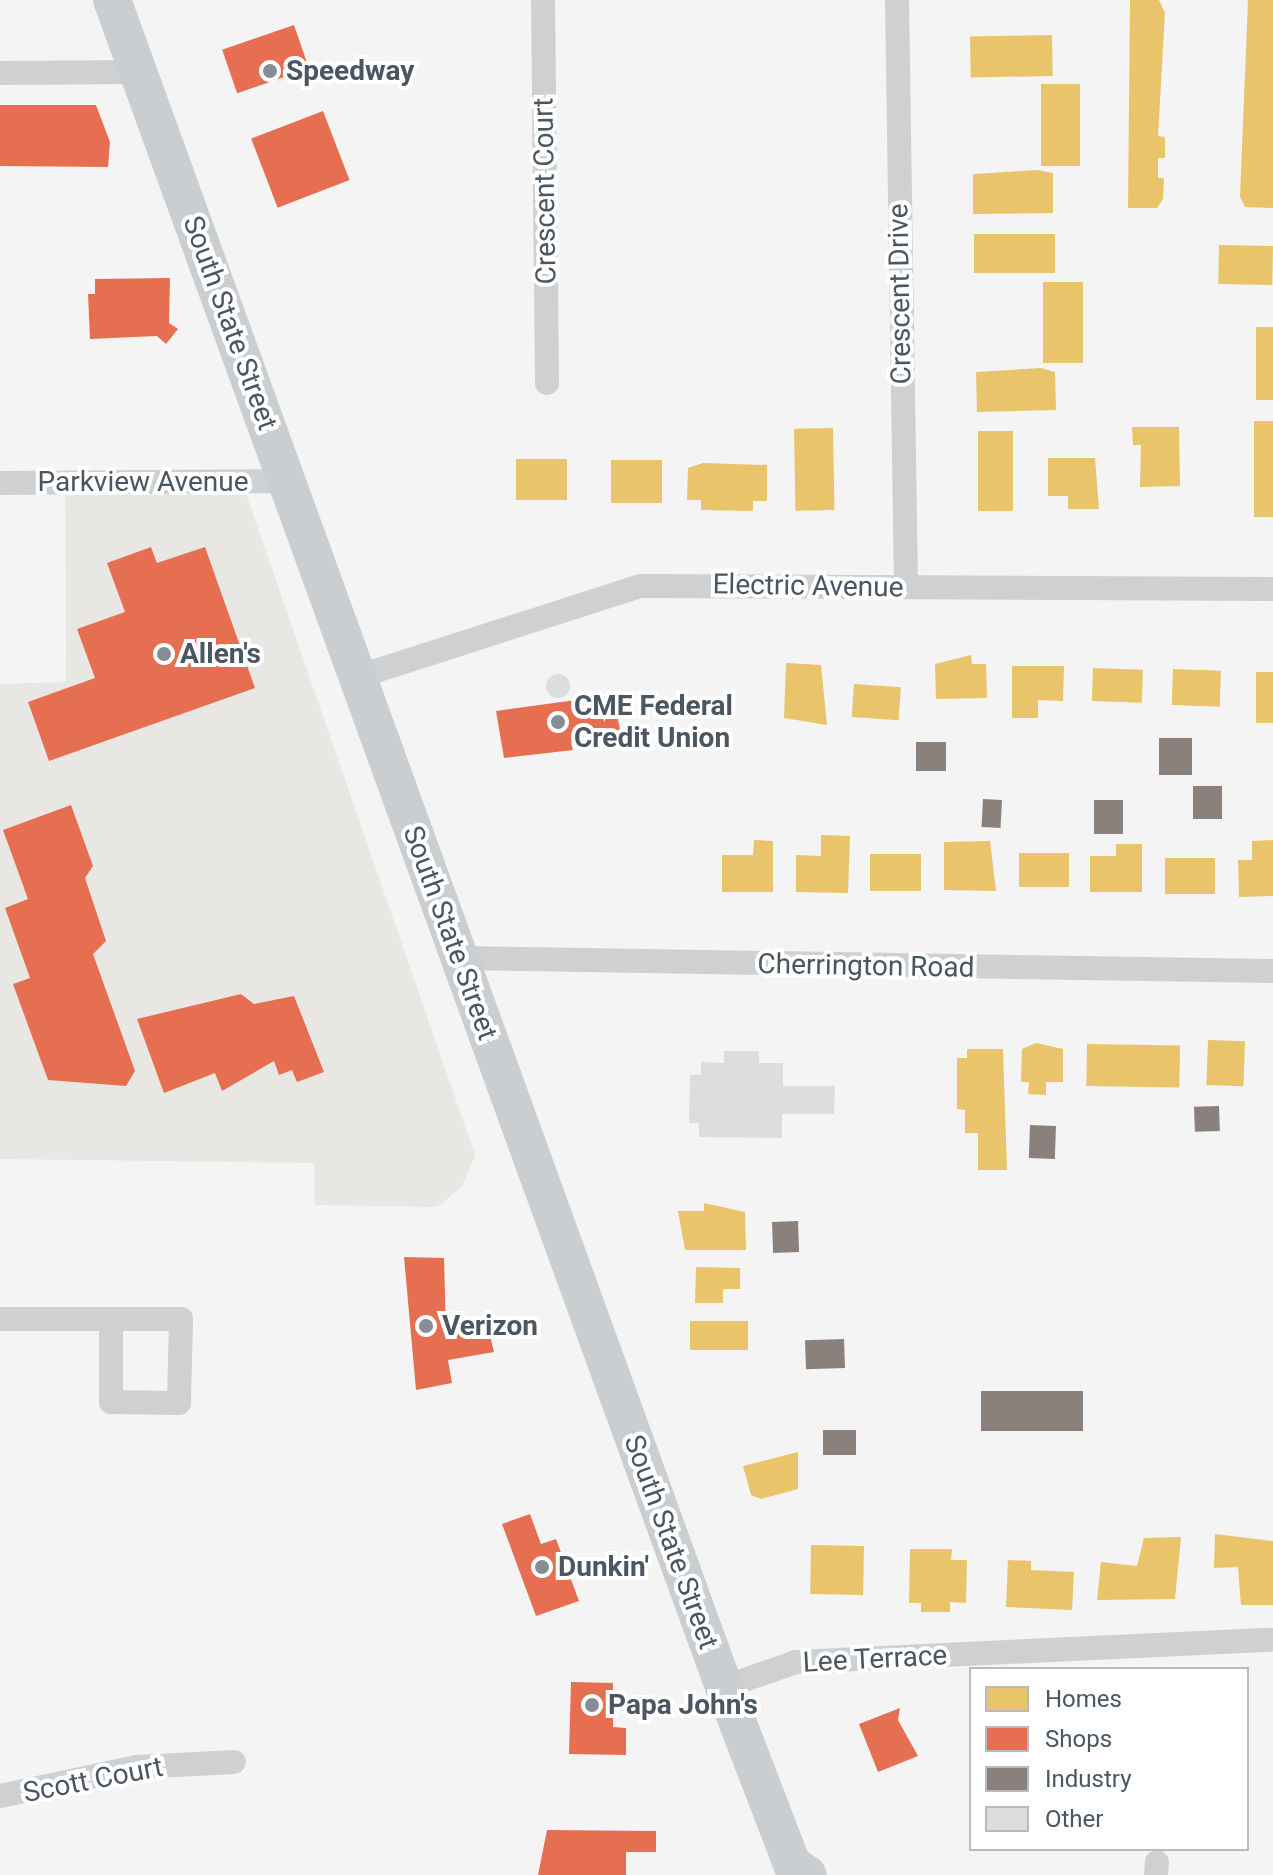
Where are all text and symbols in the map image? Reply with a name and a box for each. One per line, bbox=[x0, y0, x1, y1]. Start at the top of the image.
place label: Speedway bbox=[286, 54, 414, 88]
marker: Speedway bbox=[261, 62, 279, 80]
street label: Crescent Court bbox=[527, 97, 563, 285]
street label: Crescent Drive bbox=[882, 203, 918, 385]
street label: South State Street bbox=[176, 211, 284, 435]
street label: Parkview Avenue bbox=[37, 465, 249, 499]
street label: Electric Avenue bbox=[712, 568, 904, 604]
place label: Allen's bbox=[180, 637, 261, 671]
marker: Allen's bbox=[155, 645, 173, 663]
place label: CME Federal Credit Union bbox=[574, 689, 733, 755]
marker: CME Federal Credit Union bbox=[549, 713, 567, 731]
street label: South State Street bbox=[396, 821, 504, 1045]
street label: Cherrington Road bbox=[757, 947, 975, 985]
place label: Verizon bbox=[442, 1309, 538, 1343]
marker: Verizon bbox=[417, 1317, 435, 1335]
street label: South State Street bbox=[617, 1430, 725, 1654]
place label: Dunkin' bbox=[558, 1550, 649, 1584]
marker: Dunkin' bbox=[533, 1558, 551, 1576]
street label: Lee Terrace bbox=[802, 1638, 948, 1680]
legend bbox=[969, 1667, 1249, 1851]
text: Homes bbox=[1045, 1685, 1122, 1713]
place label: Papa John's bbox=[608, 1688, 758, 1722]
marker: Papa John's bbox=[583, 1696, 601, 1714]
text: Shops bbox=[1045, 1725, 1112, 1753]
street label: Scott Court bbox=[20, 1750, 166, 1810]
text: Industry bbox=[1045, 1765, 1131, 1793]
text: Other bbox=[1045, 1805, 1103, 1833]

